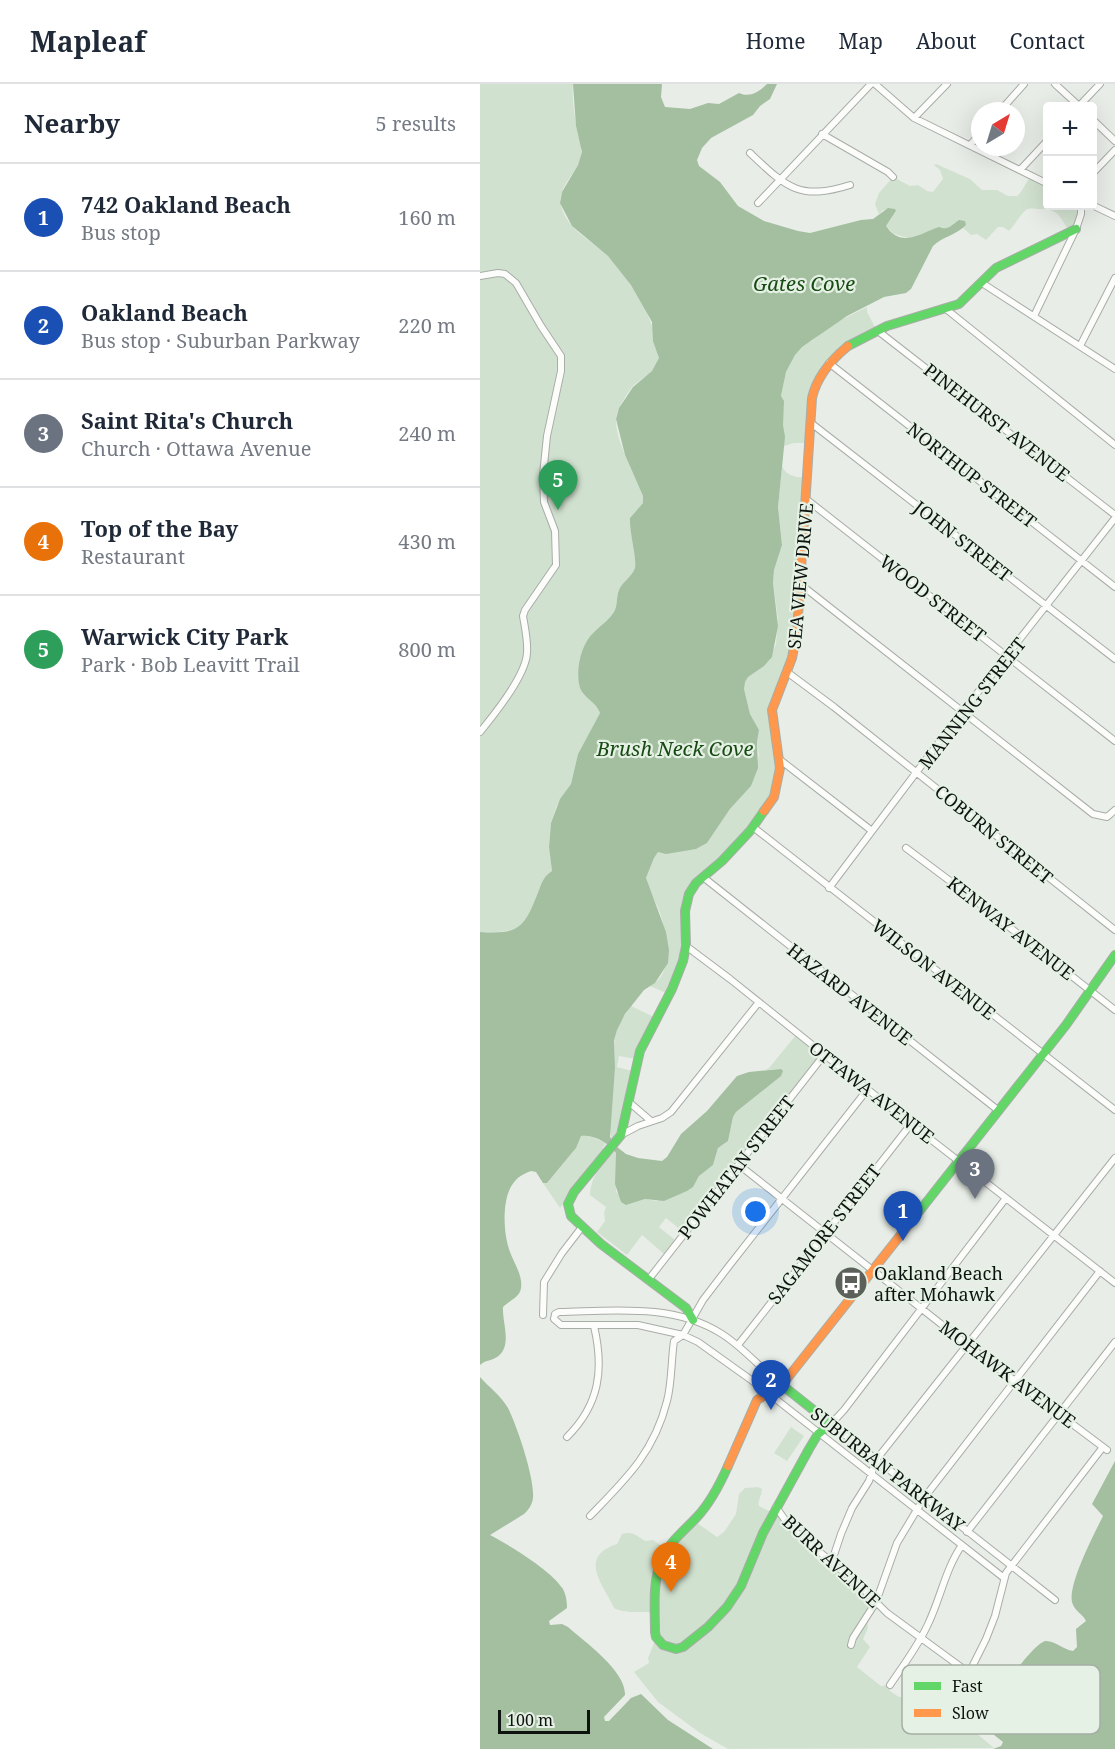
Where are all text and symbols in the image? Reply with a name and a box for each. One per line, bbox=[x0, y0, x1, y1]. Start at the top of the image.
text: Mapleaf bbox=[30, 22, 146, 60]
text: Home bbox=[746, 27, 806, 55]
text: Map bbox=[839, 27, 883, 55]
text: About bbox=[916, 27, 977, 55]
text: Contact bbox=[1010, 27, 1085, 55]
north arrow bbox=[971, 102, 1025, 156]
map controls bbox=[1043, 102, 1097, 210]
button: + bbox=[1043, 102, 1097, 156]
text: Nearby bbox=[24, 105, 120, 141]
text: 5 results bbox=[376, 110, 456, 137]
button: − bbox=[1043, 156, 1097, 210]
text: 742 Oakland Beach bbox=[81, 189, 291, 219]
text: 1 bbox=[38, 204, 49, 231]
text: 160 m bbox=[398, 204, 456, 231]
text: Bus stop bbox=[81, 219, 161, 246]
water label: Gates Cove bbox=[753, 270, 855, 297]
text: Oakland Beach bbox=[81, 297, 248, 327]
text: 2 bbox=[38, 312, 49, 339]
text: 220 m bbox=[398, 312, 456, 339]
text: Bus stop · Suburban Parkway bbox=[81, 327, 360, 354]
street label: PINEHURST AVENUE bbox=[919, 357, 1075, 487]
text: Saint Rita's Church bbox=[81, 405, 293, 435]
street label: NORTHUP STREET bbox=[902, 417, 1042, 533]
text: 3 bbox=[38, 420, 49, 447]
text: 240 m bbox=[398, 420, 456, 447]
text: Church · Ottawa Avenue bbox=[81, 435, 311, 462]
pin: 5 bbox=[538, 460, 578, 510]
street label: JOHN STREET bbox=[908, 495, 1017, 587]
street label: SEA VIEW DRIVE bbox=[782, 502, 818, 650]
text: Top of the Bay bbox=[81, 513, 238, 543]
text: 4 bbox=[38, 528, 49, 555]
text: 430 m bbox=[398, 528, 456, 555]
text: Restaurant bbox=[81, 543, 185, 570]
street label: WOOD STREET bbox=[875, 549, 991, 647]
text: Warwick City Park bbox=[81, 621, 288, 651]
street label: MANNING STREET bbox=[913, 632, 1031, 774]
text: 5 bbox=[38, 636, 49, 663]
text: 800 m bbox=[398, 636, 456, 663]
text: Park · Bob Leavitt Trail bbox=[81, 651, 300, 678]
water label: Brush Neck Cove bbox=[596, 735, 754, 762]
street label: COBURN STREET bbox=[930, 779, 1058, 889]
street label: KENWAY AVENUE bbox=[943, 871, 1079, 985]
street label: WILSON AVENUE bbox=[867, 913, 1001, 1025]
street label: HAZARD AVENUE bbox=[783, 938, 917, 1050]
street label: OTTAWA AVENUE bbox=[804, 1035, 940, 1149]
street label: POWHATAN STREET bbox=[673, 1091, 799, 1243]
pin: 3 bbox=[956, 1150, 994, 1199]
street label: SAGAMORE STREET bbox=[762, 1159, 886, 1309]
pin: 1 bbox=[884, 1192, 922, 1241]
your location bbox=[741, 1197, 770, 1226]
place label: Oakland Beach after Mohawk bbox=[874, 1261, 1003, 1306]
bus stop icon: Oakland Beach after Mohawk bbox=[833, 1265, 869, 1301]
street label: MOHAWK AVENUE bbox=[935, 1315, 1081, 1433]
pin: 2 bbox=[752, 1360, 790, 1410]
street label: SUBURBAN PARKWAY bbox=[806, 1401, 970, 1537]
street label: BURR AVENUE bbox=[778, 1509, 886, 1613]
pin: 4 bbox=[652, 1542, 690, 1592]
legend bbox=[902, 1665, 1100, 1734]
text: Fast bbox=[952, 1675, 983, 1697]
text: Slow bbox=[952, 1702, 989, 1724]
scale bar bbox=[498, 1707, 590, 1734]
text: 100 m bbox=[507, 1709, 553, 1731]

